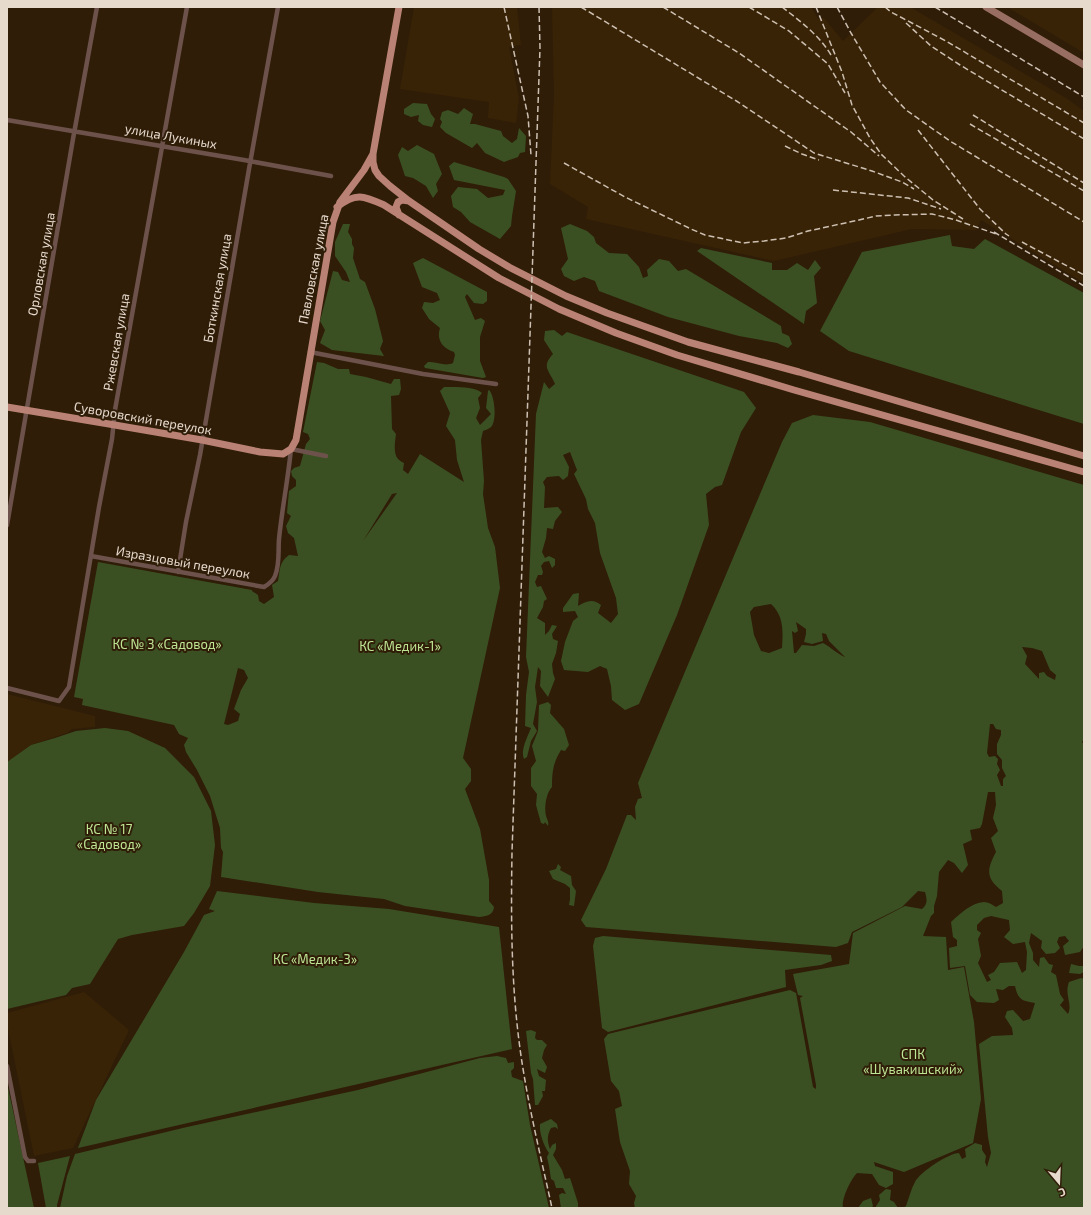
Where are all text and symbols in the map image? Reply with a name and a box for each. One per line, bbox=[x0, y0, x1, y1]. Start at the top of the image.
street label: улица Лукиных bbox=[124, 120, 218, 152]
street label: Орловская улица bbox=[24, 211, 58, 317]
street label: Павловская улица bbox=[294, 213, 332, 325]
street label: Боткинская улица bbox=[200, 232, 234, 344]
street label: Ржевская улица bbox=[100, 292, 132, 392]
street label: Суворовский переулок bbox=[73, 398, 213, 438]
street label: Изразцовый переулок bbox=[115, 542, 251, 582]
park label: КС № 3 «Садовод» bbox=[112, 636, 222, 652]
park label: КС «Медик-1» bbox=[359, 638, 441, 654]
park label: КС № 17 «Садовод» bbox=[77, 821, 141, 852]
park label: КС «Медик-3» bbox=[273, 951, 357, 967]
park label: СПК «Шувакишский» bbox=[863, 1046, 963, 1077]
north arrow bbox=[1039, 1163, 1079, 1203]
text: С bbox=[1057, 1186, 1068, 1200]

